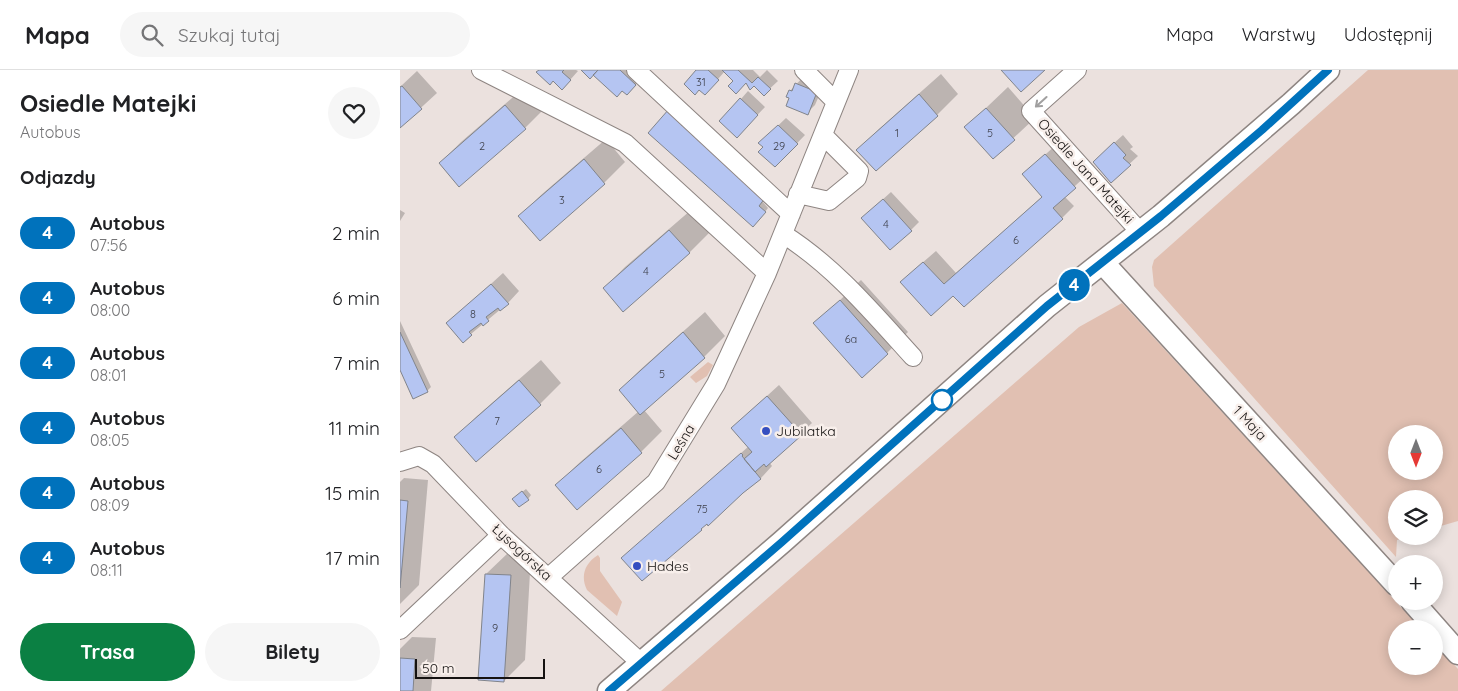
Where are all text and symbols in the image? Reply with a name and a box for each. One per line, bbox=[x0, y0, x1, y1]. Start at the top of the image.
search box bbox=[120, 12, 470, 57]
text: Mapa bbox=[25, 20, 90, 50]
icon: search bbox=[138, 21, 166, 49]
text: Szukaj tutaj bbox=[178, 23, 281, 47]
text: Mapa bbox=[1166, 23, 1214, 46]
text: Warstwy bbox=[1242, 23, 1316, 46]
text: Udostępnij bbox=[1344, 23, 1433, 46]
house number: 31 bbox=[696, 75, 706, 89]
button: heart bbox=[328, 87, 380, 139]
text: Osiedle Matejki bbox=[20, 88, 196, 118]
one-way arrow bbox=[1034, 97, 1047, 108]
street label: Osiedle Jana Matejki bbox=[1034, 115, 1138, 227]
text: Autobus bbox=[20, 122, 81, 142]
house number: 1 bbox=[895, 126, 899, 140]
house number: 5 bbox=[987, 126, 993, 140]
house number: 2 bbox=[479, 139, 485, 153]
house number: 29 bbox=[773, 139, 785, 153]
text: Odjazdy bbox=[20, 165, 96, 189]
house number: 3 bbox=[559, 193, 565, 207]
text: Autobus bbox=[90, 211, 165, 235]
house number: 4 bbox=[883, 217, 889, 231]
text: 4 bbox=[42, 221, 53, 244]
text: 2 min bbox=[332, 221, 380, 245]
house number: 6 bbox=[1013, 233, 1019, 247]
text: 07:56 bbox=[90, 235, 127, 255]
house number: 4 bbox=[643, 264, 649, 278]
line badge: 4 bbox=[1058, 269, 1090, 301]
text: 4 bbox=[1069, 273, 1079, 296]
text: Autobus bbox=[90, 276, 165, 300]
text: 4 bbox=[42, 286, 53, 309]
text: 6 min bbox=[332, 286, 380, 310]
text: 08:00 bbox=[90, 300, 130, 320]
house number: 8 bbox=[470, 307, 476, 321]
house number: 6a bbox=[845, 332, 857, 346]
text: Autobus bbox=[90, 341, 165, 365]
text: 4 bbox=[42, 351, 53, 374]
text: 7 min bbox=[333, 351, 380, 375]
text: 08:01 bbox=[90, 365, 127, 385]
house number: 5 bbox=[659, 367, 665, 381]
unlabelled marker bbox=[931, 389, 953, 411]
street label: 1 Maja bbox=[1229, 402, 1271, 444]
text: Autobus bbox=[90, 406, 165, 430]
house number: 7 bbox=[494, 414, 500, 428]
text: 4 bbox=[42, 416, 53, 439]
text: 11 min bbox=[328, 416, 380, 440]
street label: Leśna bbox=[663, 421, 699, 463]
place label: Jubilatka bbox=[776, 422, 836, 440]
marker: Jubilatka bbox=[760, 425, 772, 437]
north arrow bbox=[1388, 425, 1442, 480]
map controls bbox=[1388, 425, 1443, 675]
text: 08:05 bbox=[90, 430, 129, 450]
house number: 6 bbox=[596, 462, 602, 476]
text: Autobus bbox=[90, 471, 165, 495]
text: 4 bbox=[42, 481, 53, 504]
text: 15 min bbox=[325, 481, 380, 505]
button: layers bbox=[1388, 490, 1443, 545]
text: 08:09 bbox=[90, 495, 130, 515]
house number: 75 bbox=[696, 502, 708, 516]
street label: Łysogórska bbox=[488, 519, 556, 585]
text: Autobus bbox=[90, 536, 165, 560]
text: 4 bbox=[42, 546, 53, 569]
text: 17 min bbox=[326, 546, 380, 570]
button: + bbox=[1388, 555, 1443, 610]
place label: Hades bbox=[647, 557, 689, 575]
text: 08:11 bbox=[90, 560, 123, 580]
marker: Hades bbox=[631, 560, 643, 572]
button: − bbox=[1388, 620, 1443, 675]
house number: 9 bbox=[492, 621, 498, 635]
button: Trasa bbox=[20, 623, 195, 681]
button: Bilety bbox=[205, 623, 380, 681]
scale bar bbox=[415, 656, 545, 679]
text: 50 m bbox=[422, 659, 455, 677]

